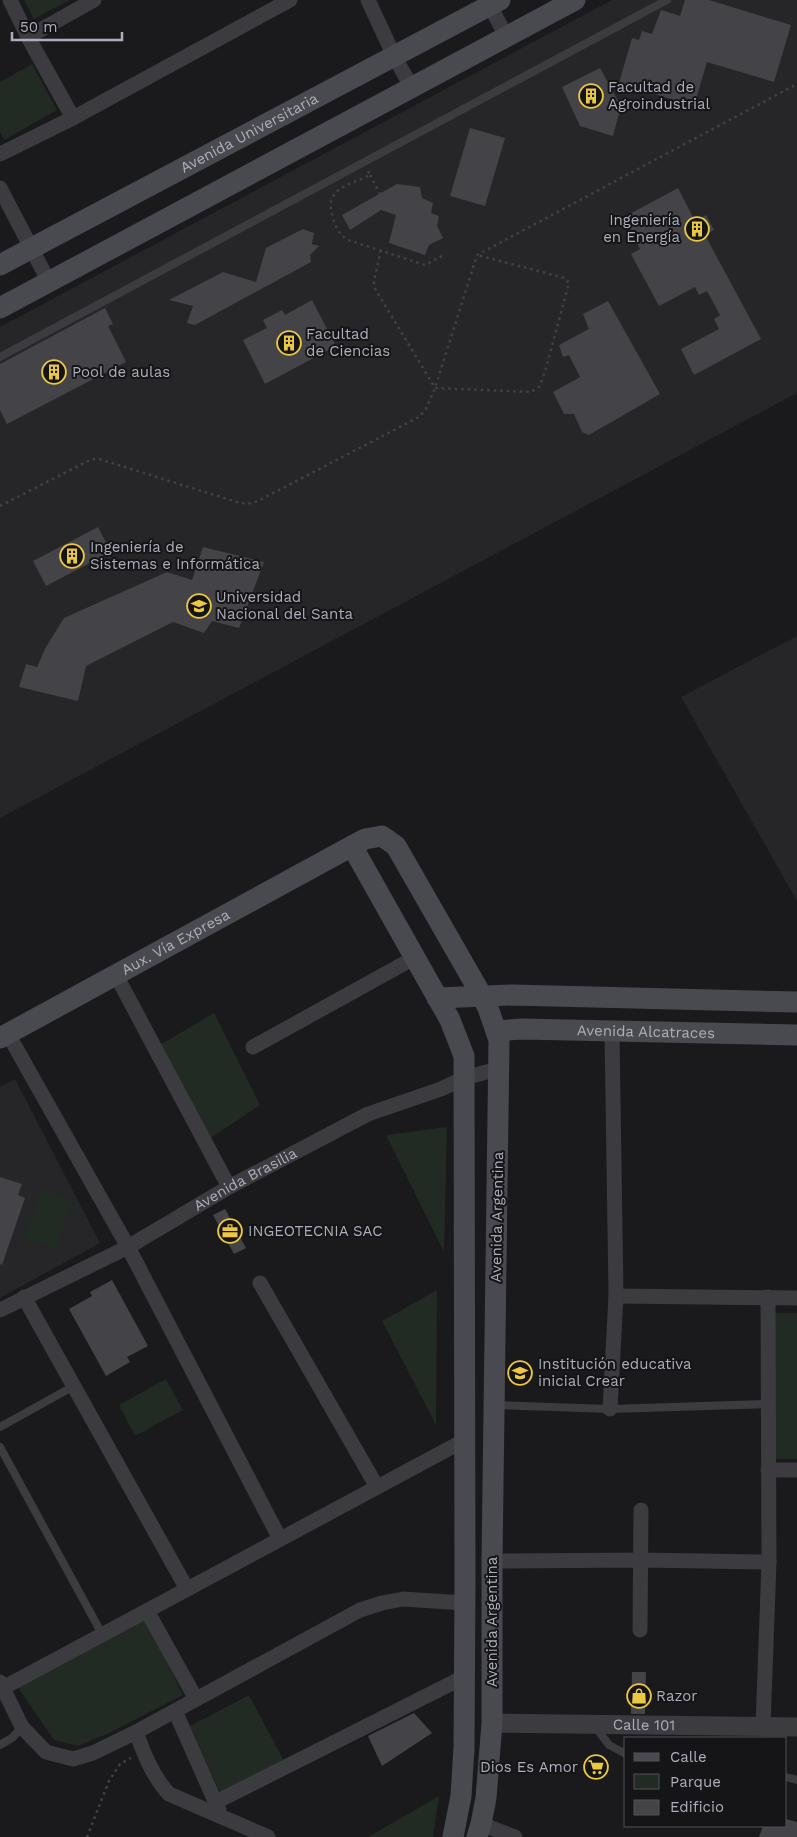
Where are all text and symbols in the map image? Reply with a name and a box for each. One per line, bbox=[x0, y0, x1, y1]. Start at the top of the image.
scale bar bbox=[12, 10, 122, 42]
text: 50 m bbox=[20, 18, 57, 36]
place label: Facultad de Agroindustrial bbox=[608, 78, 710, 113]
building icon: Facultad de Agroindustrial bbox=[578, 83, 604, 109]
street label: Avenida Universitaria bbox=[177, 89, 322, 177]
place label: Ingeniería en Energía bbox=[603, 211, 680, 246]
building icon: Ingeniería en Energía bbox=[684, 216, 710, 242]
place label: Facultad de Ciencias bbox=[306, 325, 390, 360]
building icon: Facultad de Ciencias bbox=[276, 330, 302, 356]
building icon: Pool de aulas bbox=[41, 359, 67, 385]
place label: Pool de aulas bbox=[72, 363, 170, 381]
place label: Ingeniería de Sistemas e Informática bbox=[90, 538, 260, 573]
building icon: Ingeniería de Sistemas e Informática bbox=[59, 543, 85, 569]
place label: Universidad Nacional del Santa bbox=[216, 588, 353, 623]
school or university icon: Universidad Nacional del Santa bbox=[186, 593, 212, 619]
street label: Aux. Vía Expresa bbox=[118, 905, 233, 979]
street label: Avenida Alcatraces bbox=[577, 1021, 715, 1042]
street label: Avenida Brasilia bbox=[190, 1144, 300, 1215]
street label: Avenida Argentina bbox=[487, 1151, 507, 1283]
office icon: INGEOTECNIA SAC bbox=[217, 1218, 243, 1244]
place label: INGEOTECNIA SAC bbox=[248, 1222, 382, 1240]
place label: Institución educativa inicial Crear bbox=[538, 1355, 692, 1390]
school or university icon: Institución educativa inicial Crear bbox=[507, 1360, 533, 1386]
street label: Avenida Argentina bbox=[483, 1556, 501, 1687]
shop icon: Razor bbox=[626, 1683, 652, 1709]
place label: Razor bbox=[656, 1687, 697, 1705]
street label: Calle 101 bbox=[613, 1716, 675, 1734]
legend bbox=[624, 1737, 787, 1827]
text: Calle bbox=[670, 1748, 707, 1766]
supermarket icon: Dios Es Amor bbox=[583, 1754, 609, 1780]
place label: Dios Es Amor bbox=[480, 1758, 578, 1776]
text: Parque bbox=[670, 1773, 721, 1791]
text: Edificio bbox=[670, 1798, 724, 1816]

